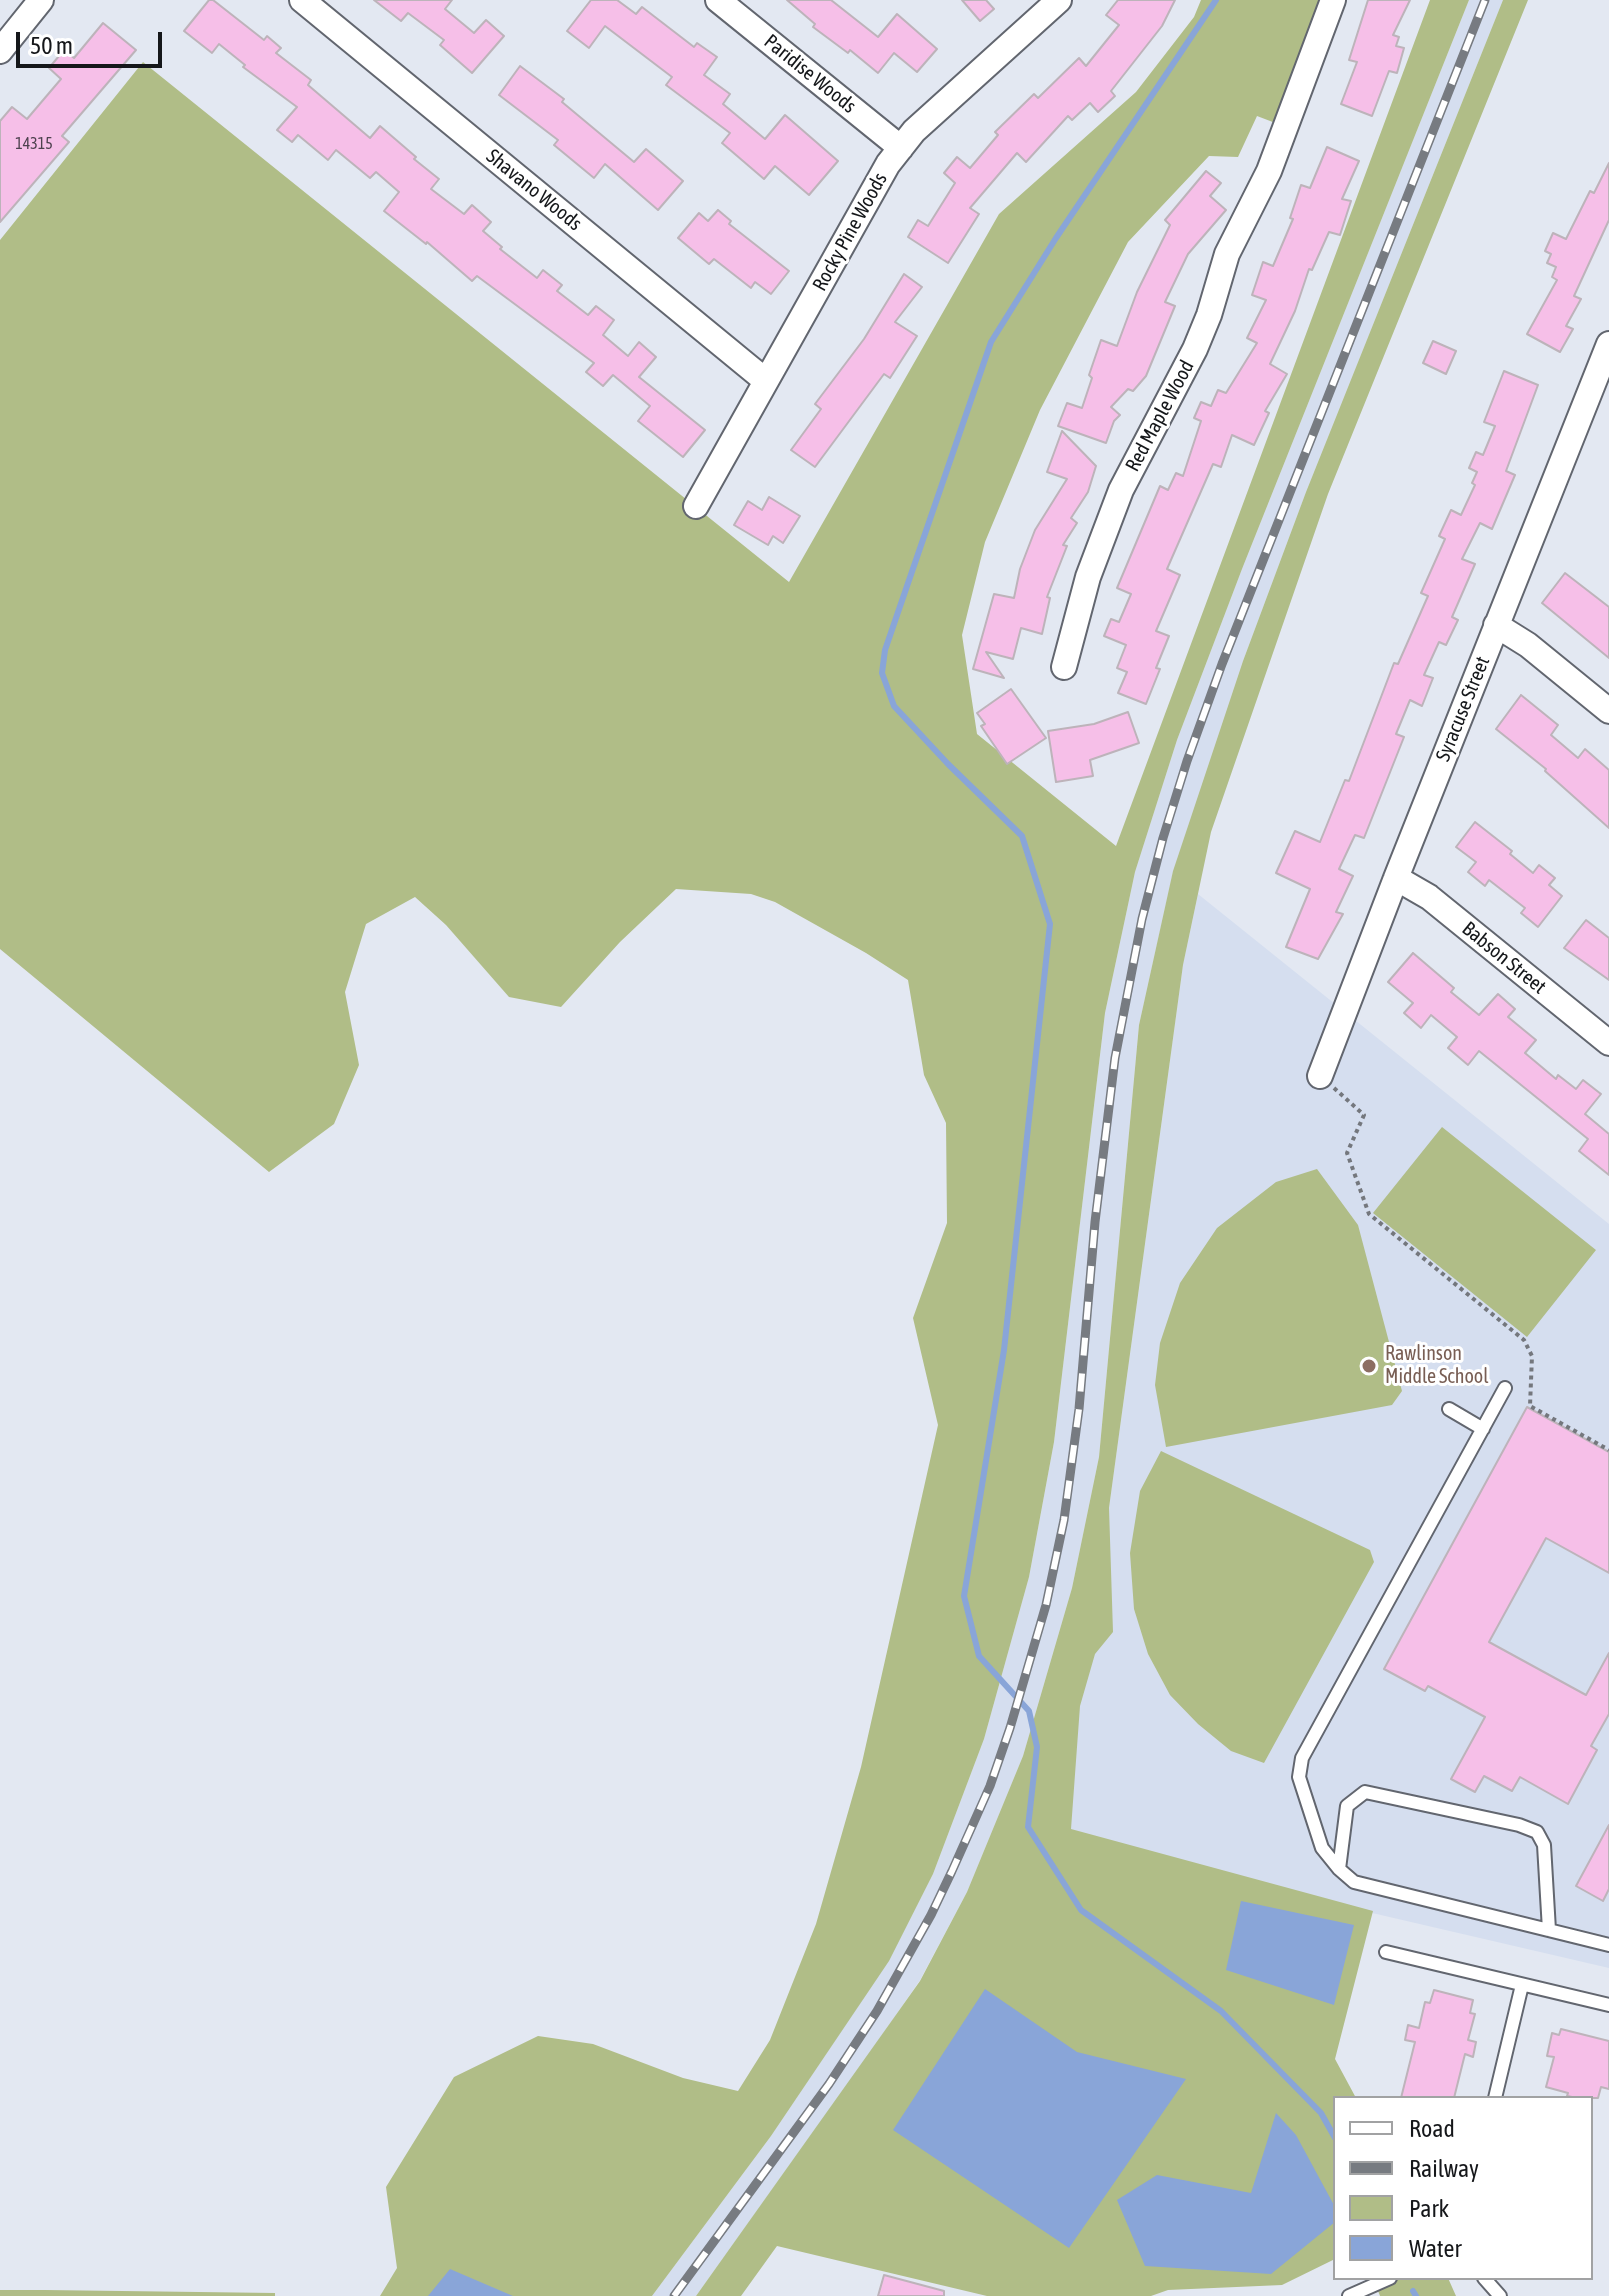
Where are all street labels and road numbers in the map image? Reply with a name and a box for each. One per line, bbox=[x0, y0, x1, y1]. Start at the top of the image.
street label: Paridise Woods bbox=[759, 30, 861, 118]
street label: Shavano Woods bbox=[481, 144, 587, 236]
street label: Rocky Pine Woods bbox=[808, 169, 892, 295]
street label: Red Maple Wood bbox=[1121, 356, 1199, 476]
street label: Syracuse Street bbox=[1431, 653, 1495, 765]
street label: Babson Street bbox=[1457, 917, 1551, 999]

